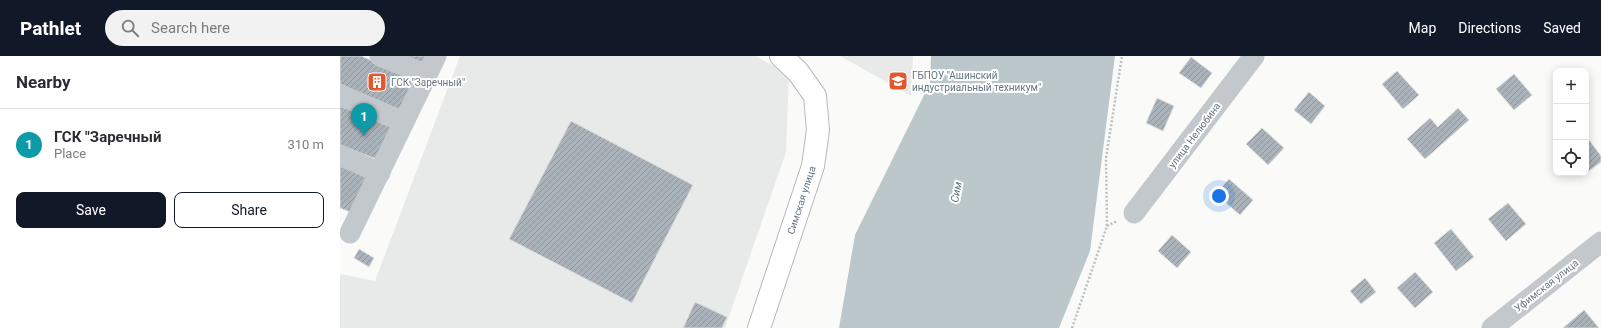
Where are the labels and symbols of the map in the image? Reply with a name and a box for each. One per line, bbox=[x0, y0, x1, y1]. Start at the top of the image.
school or university icon: ГБПОУ "Ашинский индустриальный техникум" bbox=[887, 70, 909, 92]
place label: ГБПОУ "Ашинский индустриальный техникум" bbox=[912, 70, 1041, 93]
building icon: ГСК "Заречный" bbox=[366, 71, 388, 93]
place label: ГСК "Заречный" bbox=[391, 77, 465, 88]
street label: улица Нелюбина bbox=[1166, 101, 1222, 170]
pin: 1 bbox=[351, 103, 377, 136]
street label: Симская улица bbox=[785, 165, 818, 236]
water label: Сим bbox=[948, 181, 965, 204]
your location bbox=[1209, 186, 1229, 206]
street label: Уфимская улица bbox=[1512, 257, 1580, 314]

